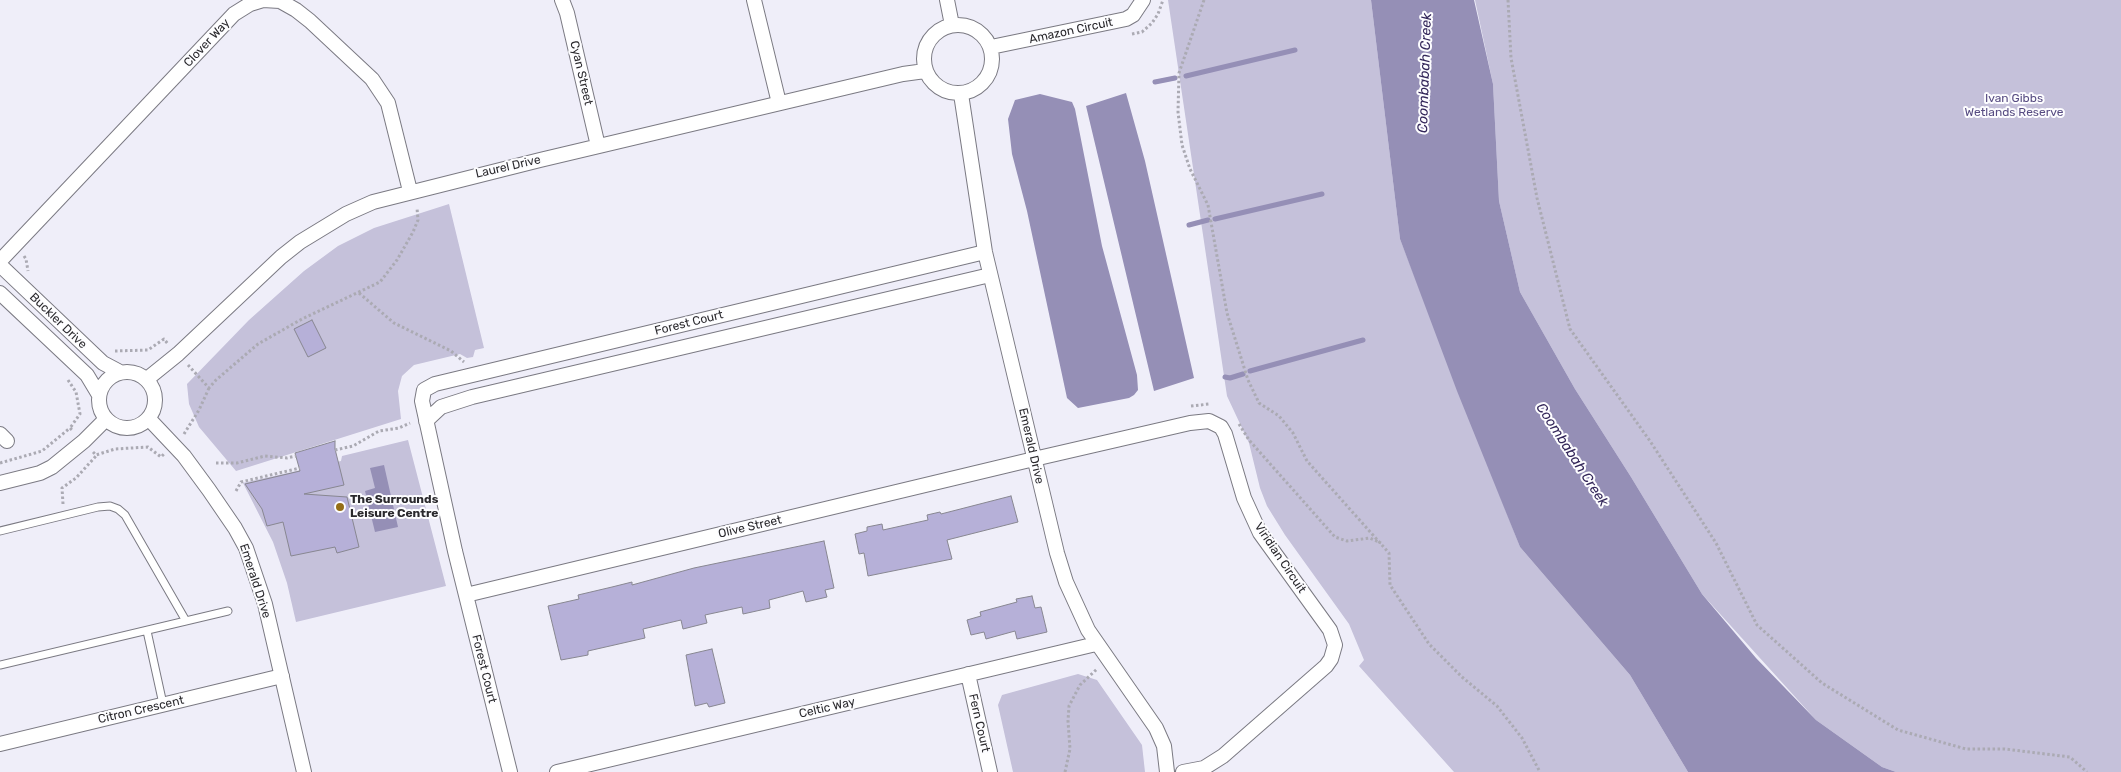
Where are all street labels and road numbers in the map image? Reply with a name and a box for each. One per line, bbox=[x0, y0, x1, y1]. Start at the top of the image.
street label: Amazon Circuit bbox=[1028, 15, 1114, 47]
street label: Clover Way bbox=[181, 16, 233, 70]
street label: Cyan Street bbox=[567, 39, 595, 107]
street label: Laurel Drive bbox=[474, 153, 542, 181]
street label: Buckler Drive bbox=[26, 290, 90, 352]
street label: Forest Court bbox=[653, 308, 725, 338]
street label: Emerald Drive bbox=[1015, 407, 1047, 485]
street label: Olive Street bbox=[717, 513, 783, 541]
street label: Viridian Circuit bbox=[1251, 520, 1309, 596]
street label: Emerald Drive bbox=[236, 542, 274, 620]
street label: Forest Court bbox=[469, 633, 499, 705]
street label: Fern Court bbox=[965, 692, 993, 754]
street label: Citron Crescent bbox=[97, 693, 185, 727]
street label: Celtic Way bbox=[797, 695, 857, 721]

